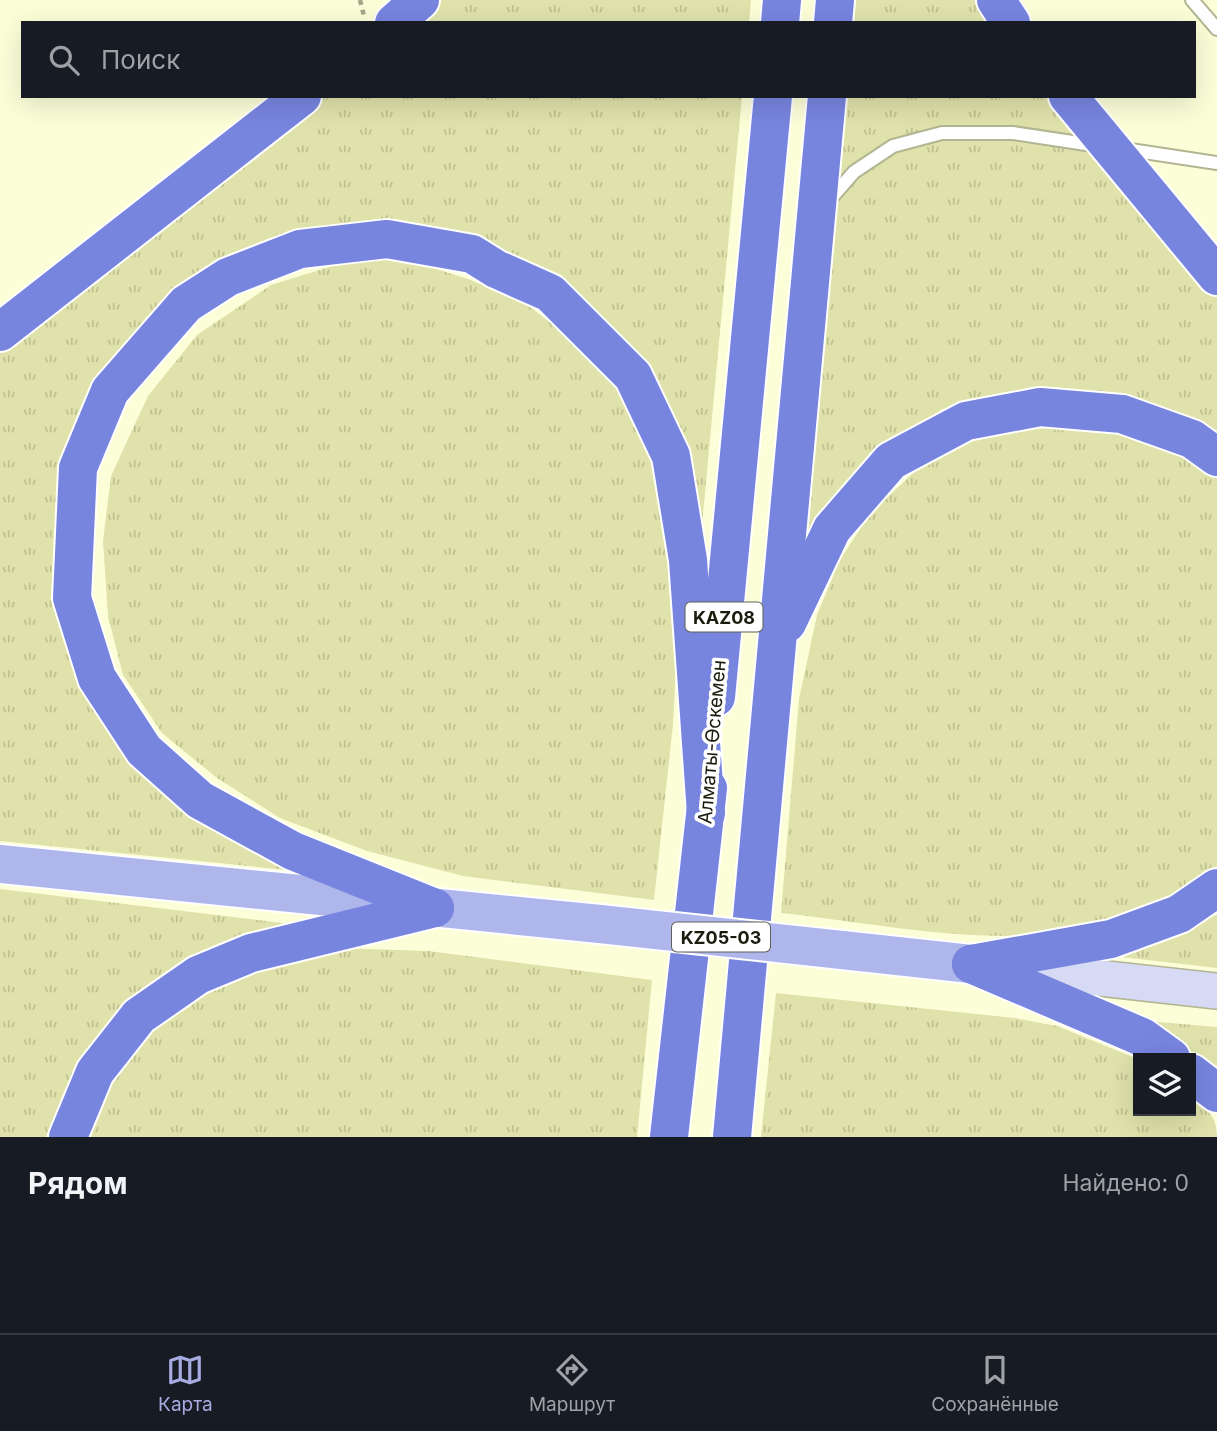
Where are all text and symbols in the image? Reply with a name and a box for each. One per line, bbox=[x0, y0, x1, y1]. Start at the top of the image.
search box bbox=[21, 21, 1196, 98]
icon: search bbox=[45, 41, 83, 79]
text: Поиск bbox=[101, 44, 180, 75]
road number: KAZ08 bbox=[686, 602, 762, 632]
street label: Алматы-Өскемен bbox=[693, 659, 731, 825]
road number: KZ05-03 bbox=[672, 922, 770, 952]
map controls bbox=[1133, 1053, 1196, 1116]
button: layers bbox=[1133, 1053, 1196, 1116]
text: Рядом bbox=[28, 1165, 128, 1201]
text: Найдено: 0 bbox=[1063, 1169, 1189, 1197]
tab: Карта bbox=[158, 1351, 213, 1416]
tab: Маршрут bbox=[529, 1351, 615, 1416]
tab: Сохранённые bbox=[931, 1351, 1059, 1416]

